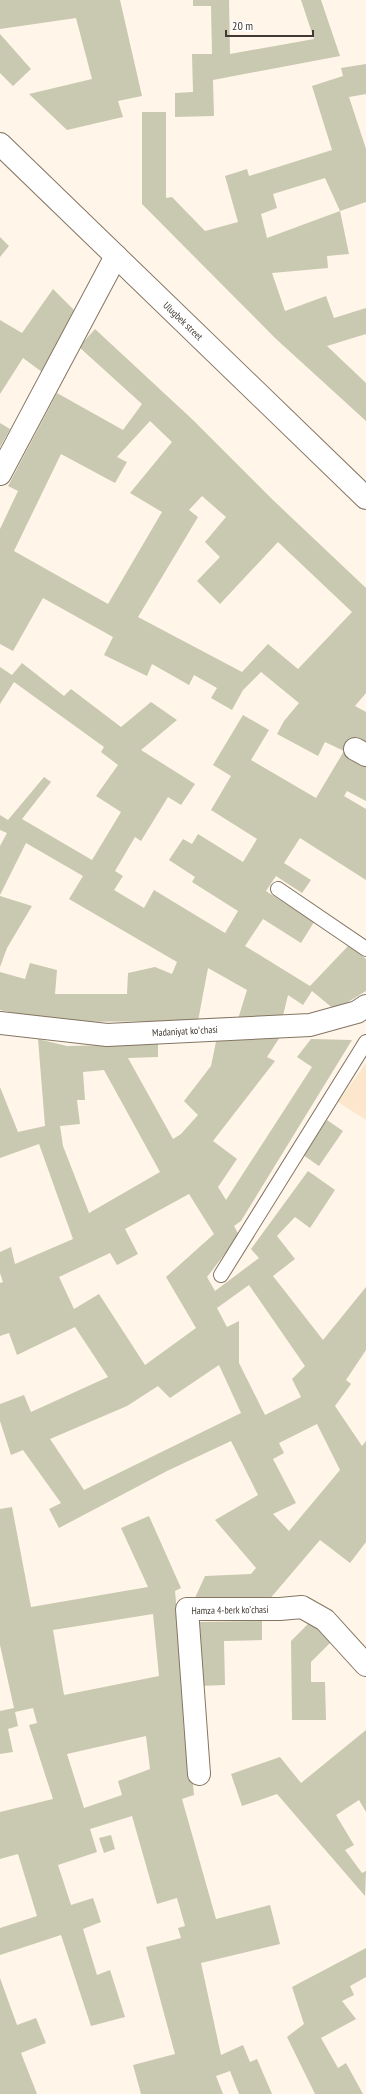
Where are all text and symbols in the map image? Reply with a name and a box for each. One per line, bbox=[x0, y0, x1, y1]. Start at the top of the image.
scale bar bbox=[226, 12, 313, 38]
text: 20 m bbox=[232, 18, 253, 33]
street label: Ulugbek street bbox=[160, 299, 206, 343]
street label: Madaniyat koʻchasi bbox=[152, 1023, 218, 1039]
street label: Hamza 4-berk koʼchasi bbox=[191, 1603, 269, 1617]

